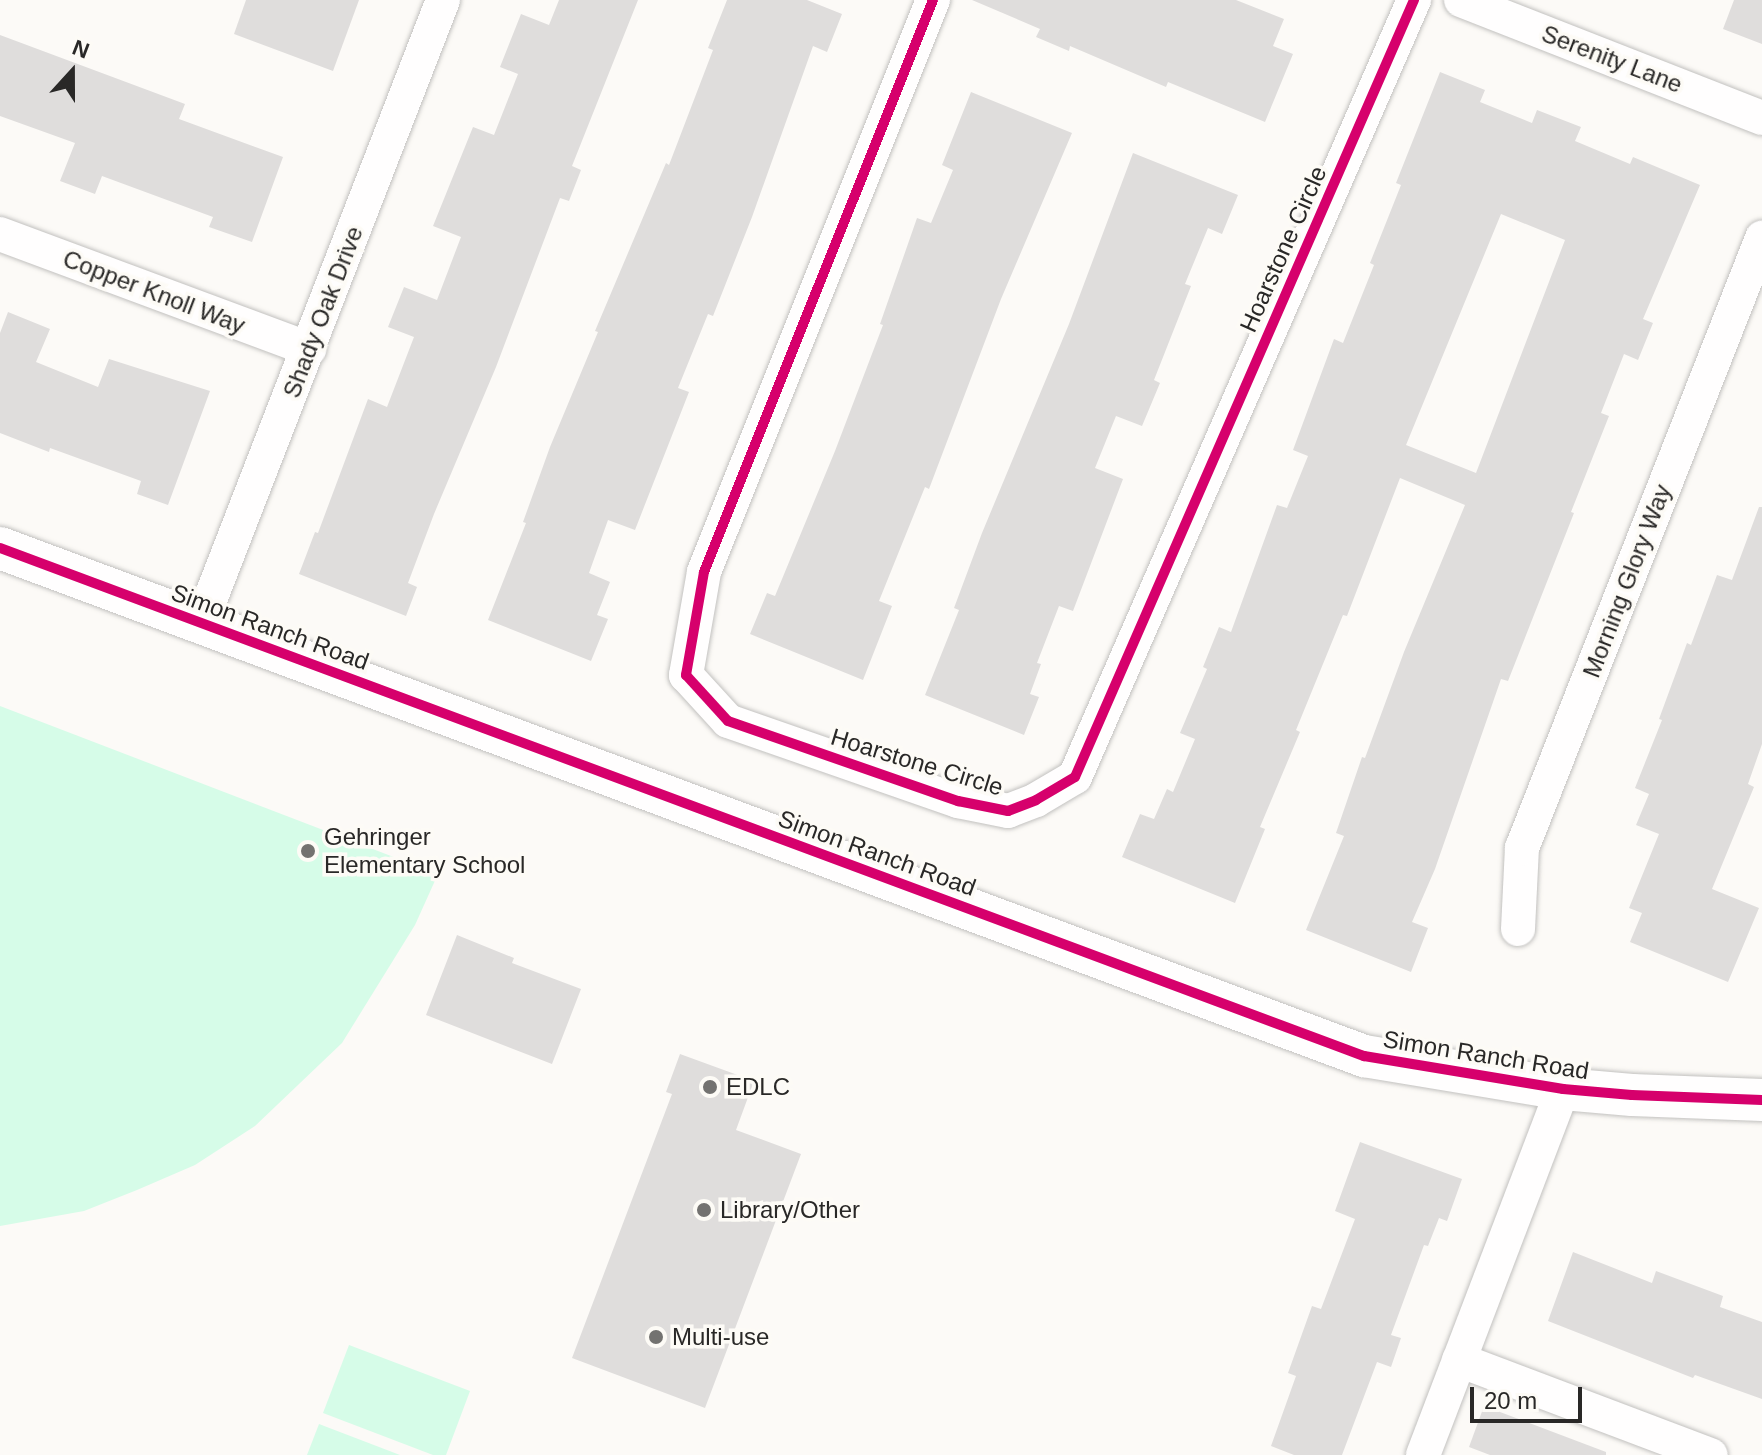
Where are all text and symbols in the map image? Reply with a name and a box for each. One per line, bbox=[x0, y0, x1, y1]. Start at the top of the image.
street label: Serenity Lane bbox=[1538, 19, 1686, 99]
north arrow bbox=[32, 32, 112, 112]
text: N bbox=[69, 35, 93, 64]
street label: Hoarstone Circle bbox=[1233, 162, 1333, 336]
street label: Shady Oak Drive bbox=[277, 222, 369, 402]
street label: Copper Knoll Way bbox=[59, 244, 249, 340]
street label: Morning Glory Way bbox=[1577, 480, 1677, 682]
street label: Simon Ranch Road bbox=[167, 578, 373, 676]
street label: Hoarstone Circle bbox=[827, 722, 1007, 802]
street label: Simon Ranch Road bbox=[774, 804, 980, 902]
place label: Gehringer Elementary School bbox=[324, 823, 525, 879]
marker: Gehringer Elementary School bbox=[299, 842, 317, 860]
street label: Simon Ranch Road bbox=[1381, 1024, 1591, 1086]
place label: EDLC bbox=[726, 1073, 790, 1101]
marker: EDLC bbox=[701, 1078, 719, 1096]
place label: Library/Other bbox=[720, 1196, 860, 1224]
marker: Library/Other bbox=[695, 1201, 713, 1219]
place label: Multi-use bbox=[672, 1323, 769, 1351]
marker: Multi-use bbox=[647, 1328, 665, 1346]
scale bar bbox=[1474, 1371, 1586, 1421]
text: 20 m bbox=[1484, 1387, 1537, 1414]

